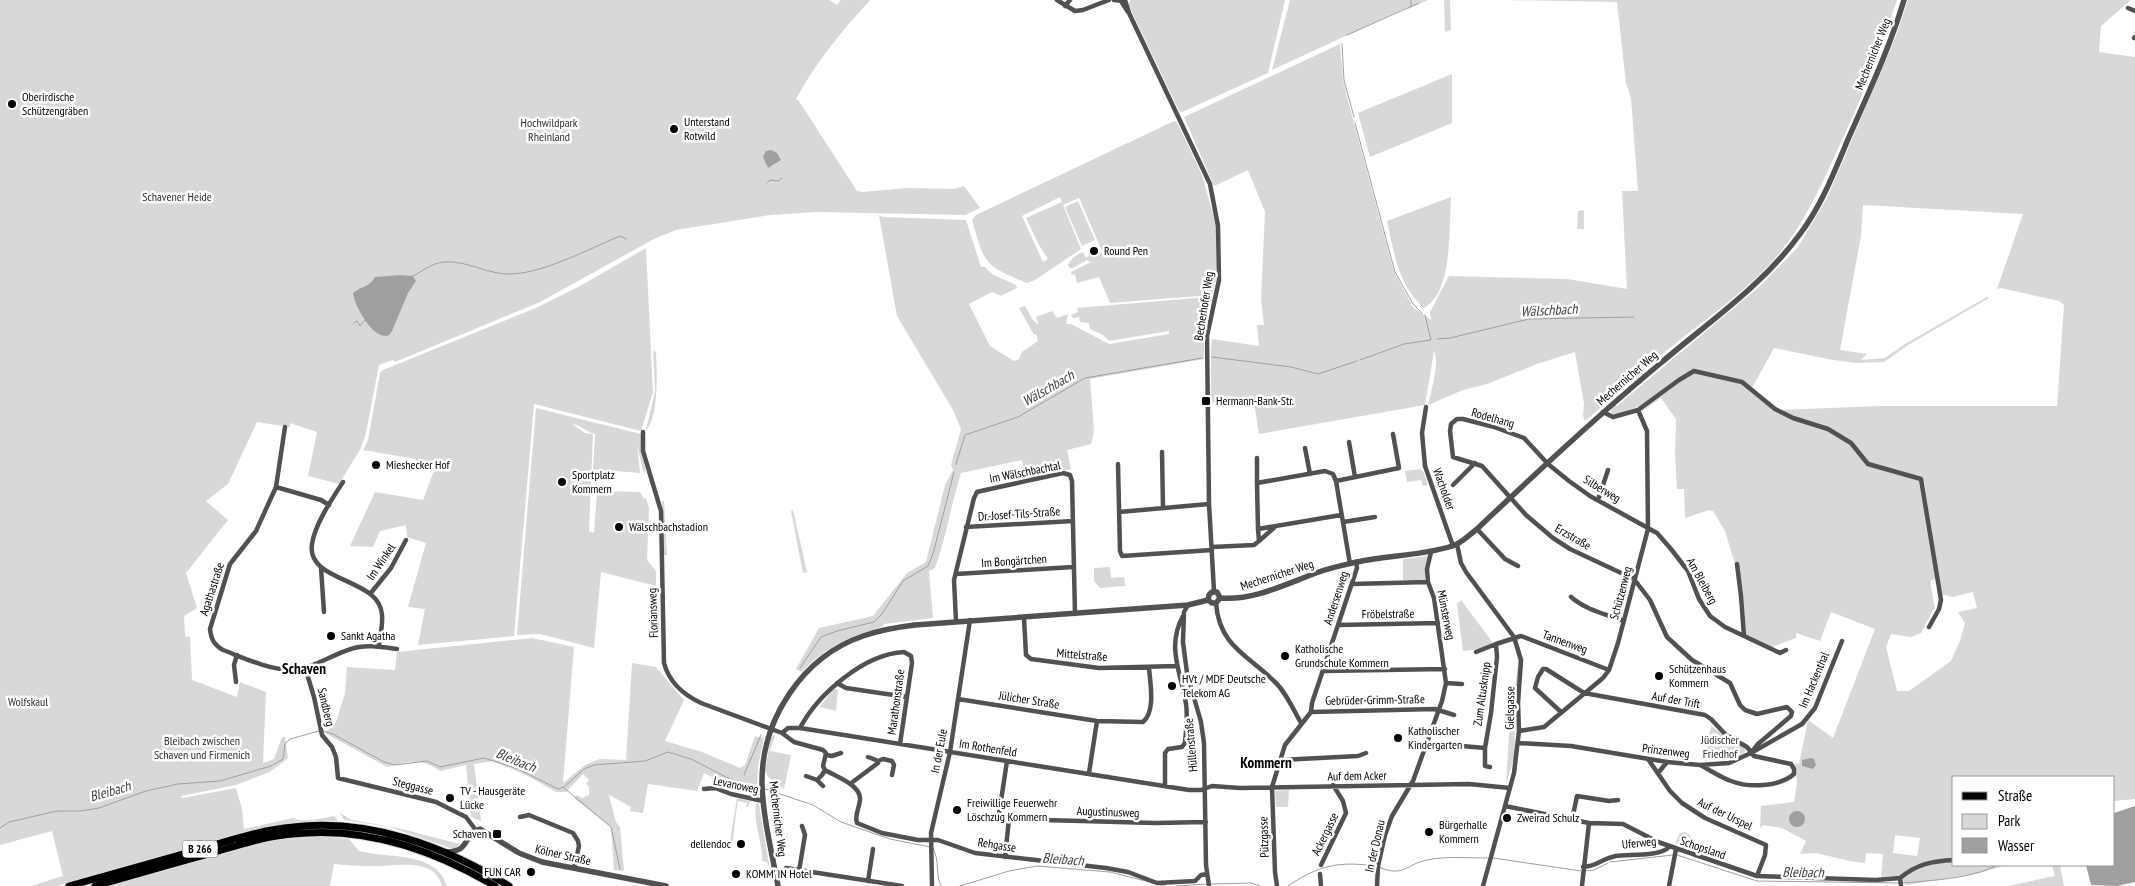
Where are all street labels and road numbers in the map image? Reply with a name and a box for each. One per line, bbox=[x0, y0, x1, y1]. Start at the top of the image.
street label: Mechernicher Weg bbox=[1851, 16, 1894, 92]
street label: Becherhofer Weg bbox=[1191, 270, 1216, 342]
street label: Mechernicher Weg bbox=[1593, 347, 1660, 408]
street label: Rodelhang bbox=[1470, 404, 1516, 431]
street label: Im Wälschbachtal bbox=[988, 457, 1062, 486]
street label: Wacholder bbox=[1430, 466, 1459, 512]
street label: Silberweg bbox=[1581, 472, 1624, 506]
street label: Dr.-Josef-Tils-Straße bbox=[977, 503, 1061, 524]
street label: Erzstraße bbox=[1553, 520, 1594, 553]
street label: Im Winkel bbox=[363, 540, 398, 583]
street label: Im Bongärtchen bbox=[981, 551, 1047, 570]
street label: Am Bleiberg bbox=[1684, 555, 1721, 607]
street label: Mechernicher Weg bbox=[1238, 556, 1315, 593]
street label: Agathastraße bbox=[196, 560, 227, 617]
street label: Schützenweg bbox=[1606, 565, 1635, 621]
street label: Andersenweg bbox=[1320, 569, 1351, 627]
street label: Floriansweg bbox=[644, 588, 661, 638]
street label: Münsterweg bbox=[1434, 589, 1459, 641]
street label: Fröbelstraße bbox=[1362, 606, 1414, 621]
street label: Tannenweg bbox=[1541, 626, 1590, 657]
street label: Mittelstraße bbox=[1056, 645, 1108, 664]
street label: Im Hackenthal bbox=[1795, 649, 1832, 710]
street label: Zum Altusknipp bbox=[1470, 661, 1493, 727]
street label: Marathonstraße bbox=[883, 668, 908, 736]
street label: Sandberg bbox=[314, 686, 338, 728]
street label: Gielsgasse bbox=[1502, 686, 1517, 730]
street label: Jülicher Straße bbox=[997, 687, 1061, 712]
street label: Auf der Trift bbox=[1651, 688, 1702, 711]
street label: Gebrüder-Grimm-Straße bbox=[1325, 691, 1425, 708]
street label: Hüllenstraße bbox=[1181, 718, 1200, 772]
street label: In der Eule bbox=[927, 727, 950, 774]
street label: Im Rothenfeld bbox=[958, 736, 1018, 759]
street label: Prinzenweg bbox=[1641, 740, 1691, 761]
street label: Auf dem Acker bbox=[1327, 767, 1387, 784]
street label: Levanoweg bbox=[712, 772, 760, 797]
street label: Steggasse bbox=[391, 773, 435, 798]
street label: Mechernicher Weg bbox=[766, 780, 791, 858]
street label: Auf der Urspel bbox=[1695, 794, 1755, 833]
street label: Augustinusweg bbox=[1076, 803, 1140, 820]
street label: Ackergasse bbox=[1308, 810, 1341, 858]
street label: Pützgasse bbox=[1255, 816, 1272, 858]
street label: In der Donau bbox=[1361, 818, 1388, 874]
street label: Uferweg bbox=[1621, 833, 1657, 852]
street label: Schopsland bbox=[1678, 833, 1728, 862]
street label: Rehgasse bbox=[977, 834, 1017, 855]
road number: B 266 bbox=[182, 841, 218, 858]
street label: Kölner Straße bbox=[534, 841, 593, 868]

